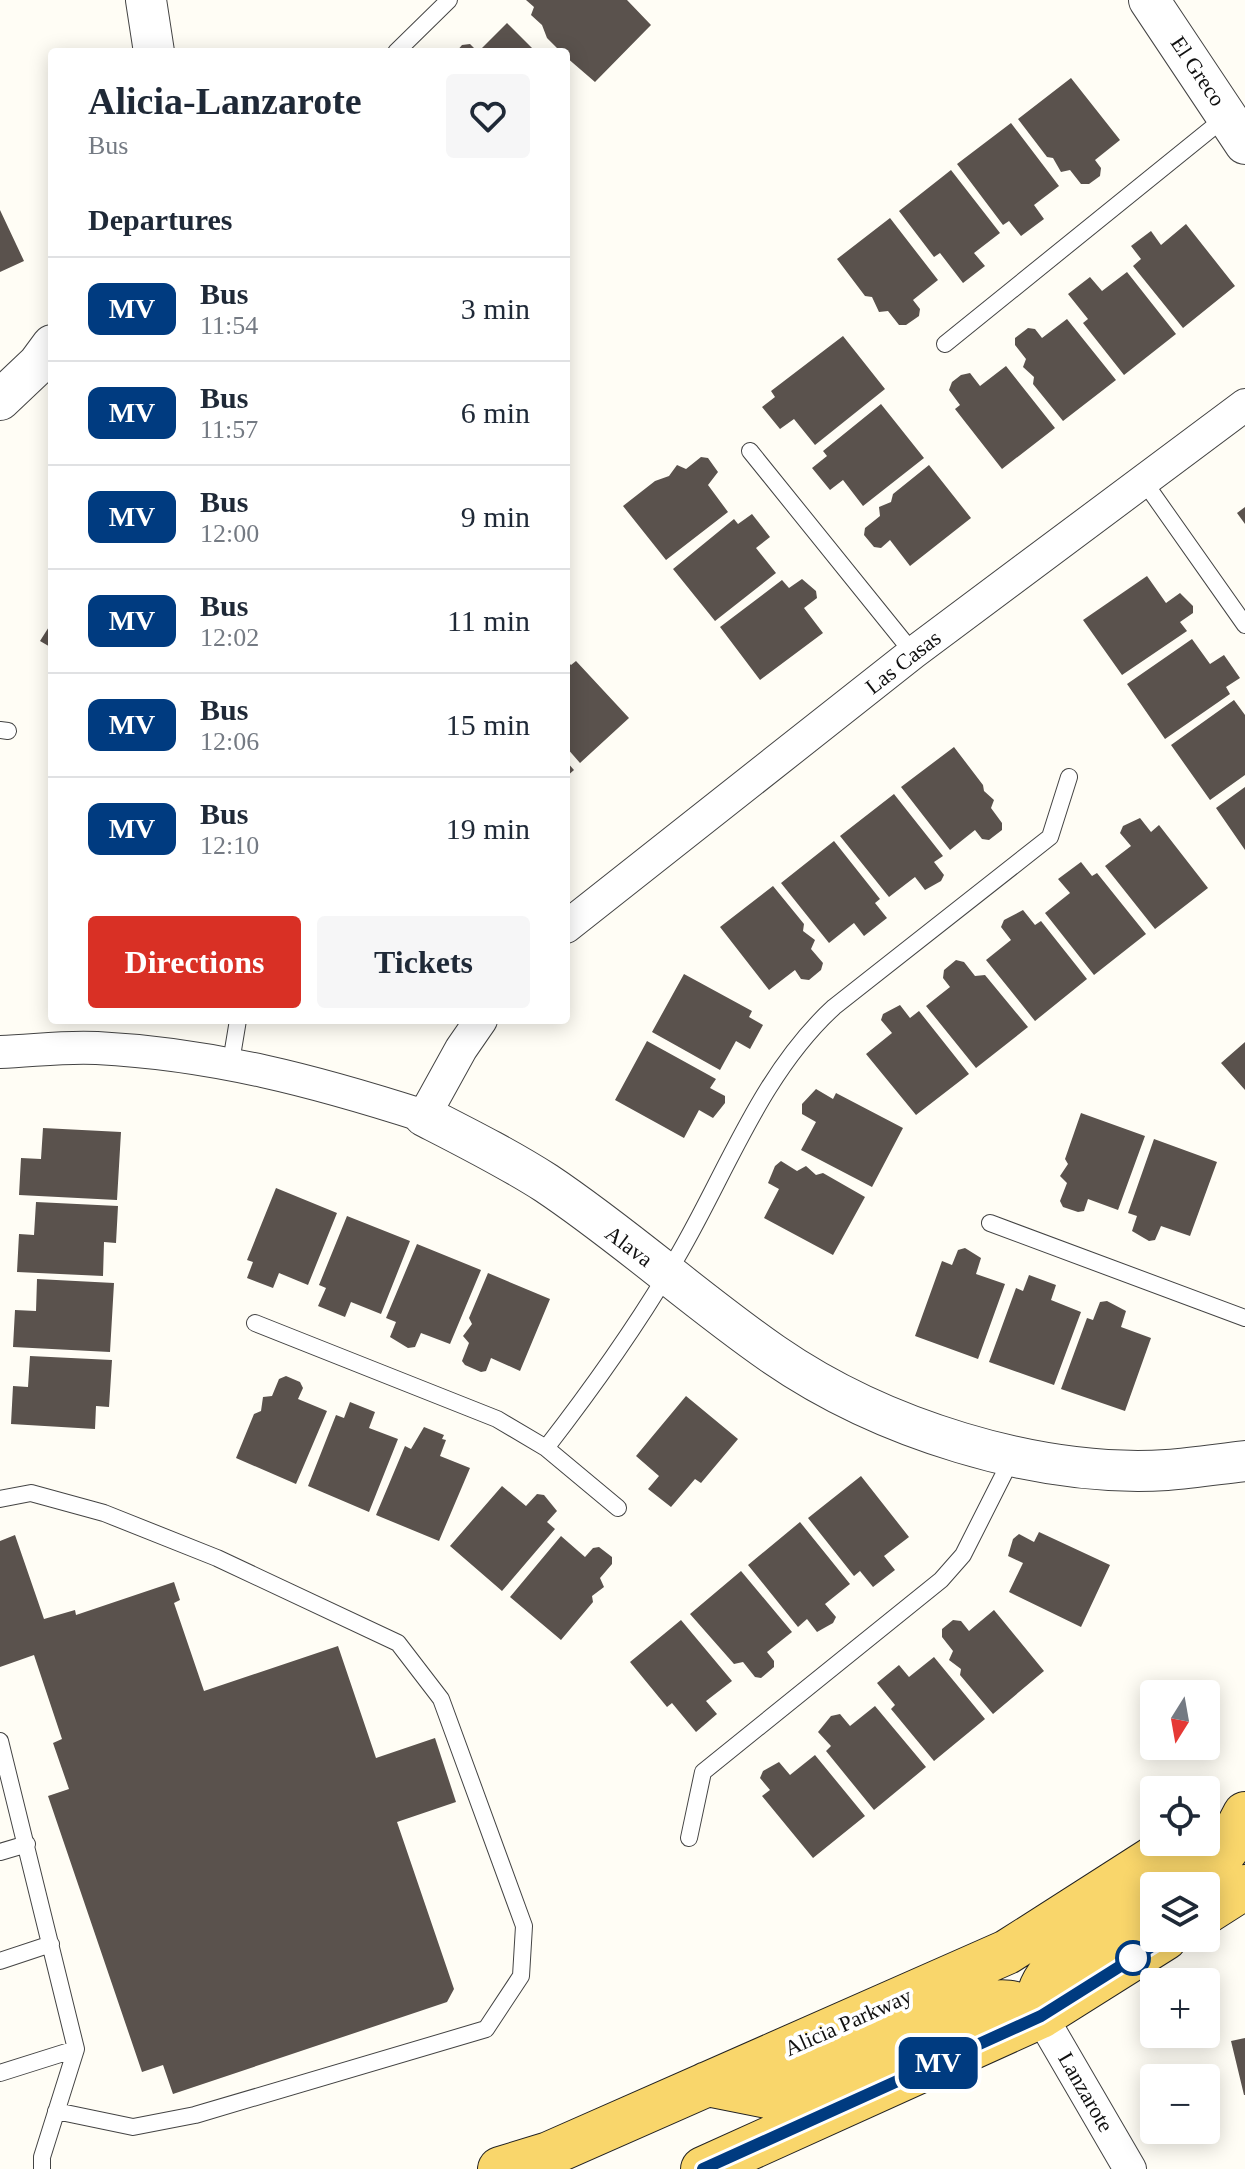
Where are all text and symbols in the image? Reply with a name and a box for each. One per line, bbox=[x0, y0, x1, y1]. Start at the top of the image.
street label: El Greco bbox=[1166, 31, 1230, 111]
button: heart bbox=[446, 74, 530, 158]
text: Alicia-Lanzarote bbox=[88, 80, 362, 122]
text: Bus bbox=[88, 131, 128, 160]
text: Departures bbox=[88, 203, 232, 236]
text: Bus bbox=[200, 277, 248, 310]
text: 3 min bbox=[461, 292, 530, 325]
text: MV bbox=[109, 293, 155, 324]
text: 11:54 bbox=[200, 311, 258, 340]
text: Bus bbox=[200, 381, 248, 414]
text: 6 min bbox=[461, 396, 530, 429]
text: MV bbox=[109, 397, 155, 428]
text: 11:57 bbox=[200, 415, 258, 444]
text: Bus bbox=[200, 485, 248, 518]
text: 9 min bbox=[461, 500, 530, 533]
text: MV bbox=[109, 501, 155, 532]
text: 12:00 bbox=[200, 519, 259, 548]
text: Bus bbox=[200, 589, 248, 622]
text: 11 min bbox=[447, 604, 530, 637]
text: MV bbox=[109, 605, 155, 636]
text: 12:02 bbox=[200, 623, 259, 652]
street label: Las Casas bbox=[860, 625, 946, 699]
text: Bus bbox=[200, 693, 248, 726]
text: 15 min bbox=[446, 708, 530, 741]
text: MV bbox=[109, 709, 155, 740]
text: 12:06 bbox=[200, 727, 259, 756]
text: Bus bbox=[200, 797, 248, 830]
text: 19 min bbox=[446, 812, 530, 845]
text: MV bbox=[109, 813, 155, 844]
text: 12:10 bbox=[200, 831, 259, 860]
button: Directions bbox=[88, 916, 301, 1008]
button: Tickets bbox=[317, 916, 530, 1008]
street label: Alava bbox=[601, 1220, 658, 1272]
north arrow bbox=[1140, 1680, 1220, 1760]
map controls bbox=[1140, 1680, 1220, 2144]
button: locate bbox=[1140, 1776, 1220, 1856]
button: layers bbox=[1140, 1872, 1220, 1952]
unlabelled marker bbox=[1116, 1941, 1150, 1975]
button: + bbox=[1140, 1968, 1220, 2048]
street label: Alicia Parkway bbox=[781, 1983, 915, 2061]
line badge: MV bbox=[902, 2037, 974, 2089]
text: MV bbox=[915, 2047, 961, 2078]
street label: Lanzarote bbox=[1053, 2048, 1119, 2136]
button: − bbox=[1140, 2064, 1220, 2144]

